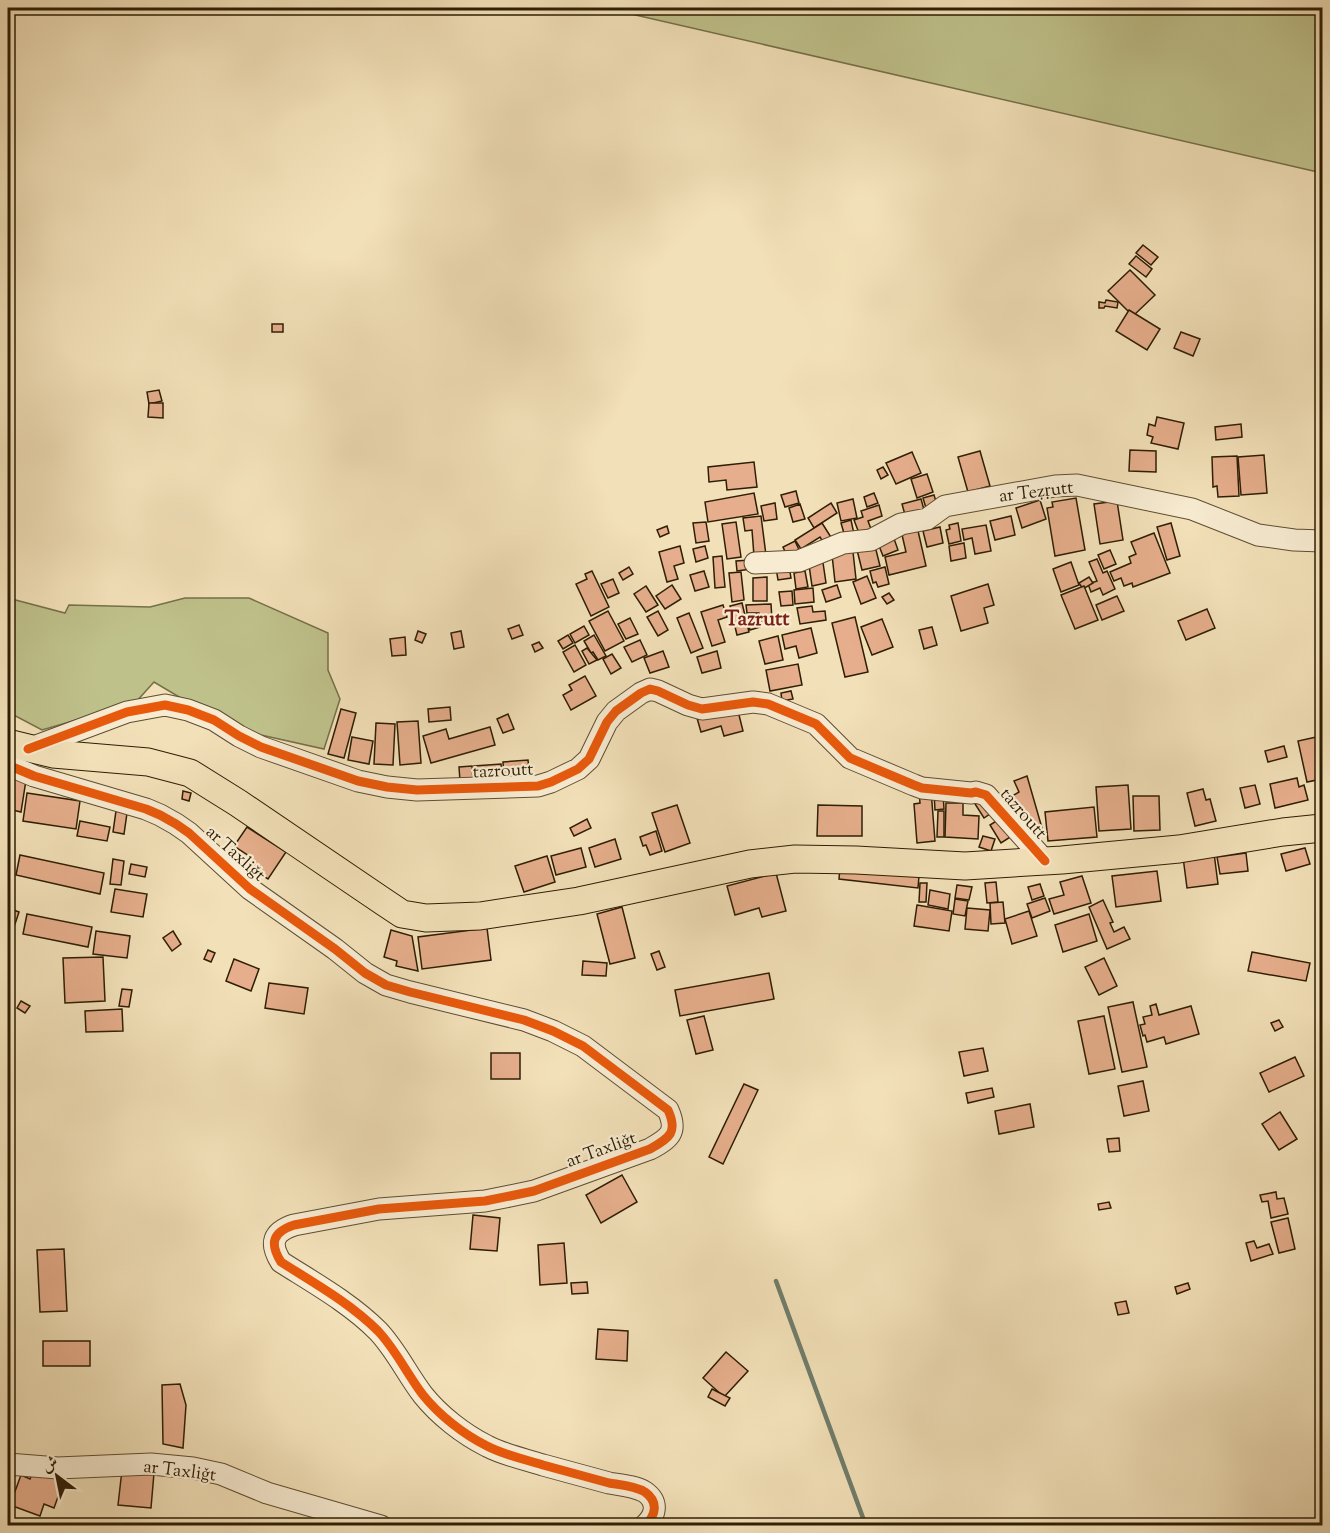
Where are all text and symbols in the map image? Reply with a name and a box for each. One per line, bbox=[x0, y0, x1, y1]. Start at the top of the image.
street label: ar Teẓṛutt bbox=[998, 476, 1075, 510]
district label: Tazrutt bbox=[725, 605, 790, 635]
street label: tazroutt bbox=[472, 757, 534, 787]
street label: tazroutt bbox=[993, 783, 1052, 846]
street label: ar Taxliǧt bbox=[199, 820, 270, 889]
street label: ar Taxliǧt bbox=[563, 1126, 640, 1176]
north arrow bbox=[27, 1446, 87, 1506]
text: ش bbox=[38, 1451, 63, 1479]
street label: ar Taxliǧt bbox=[142, 1455, 217, 1489]

